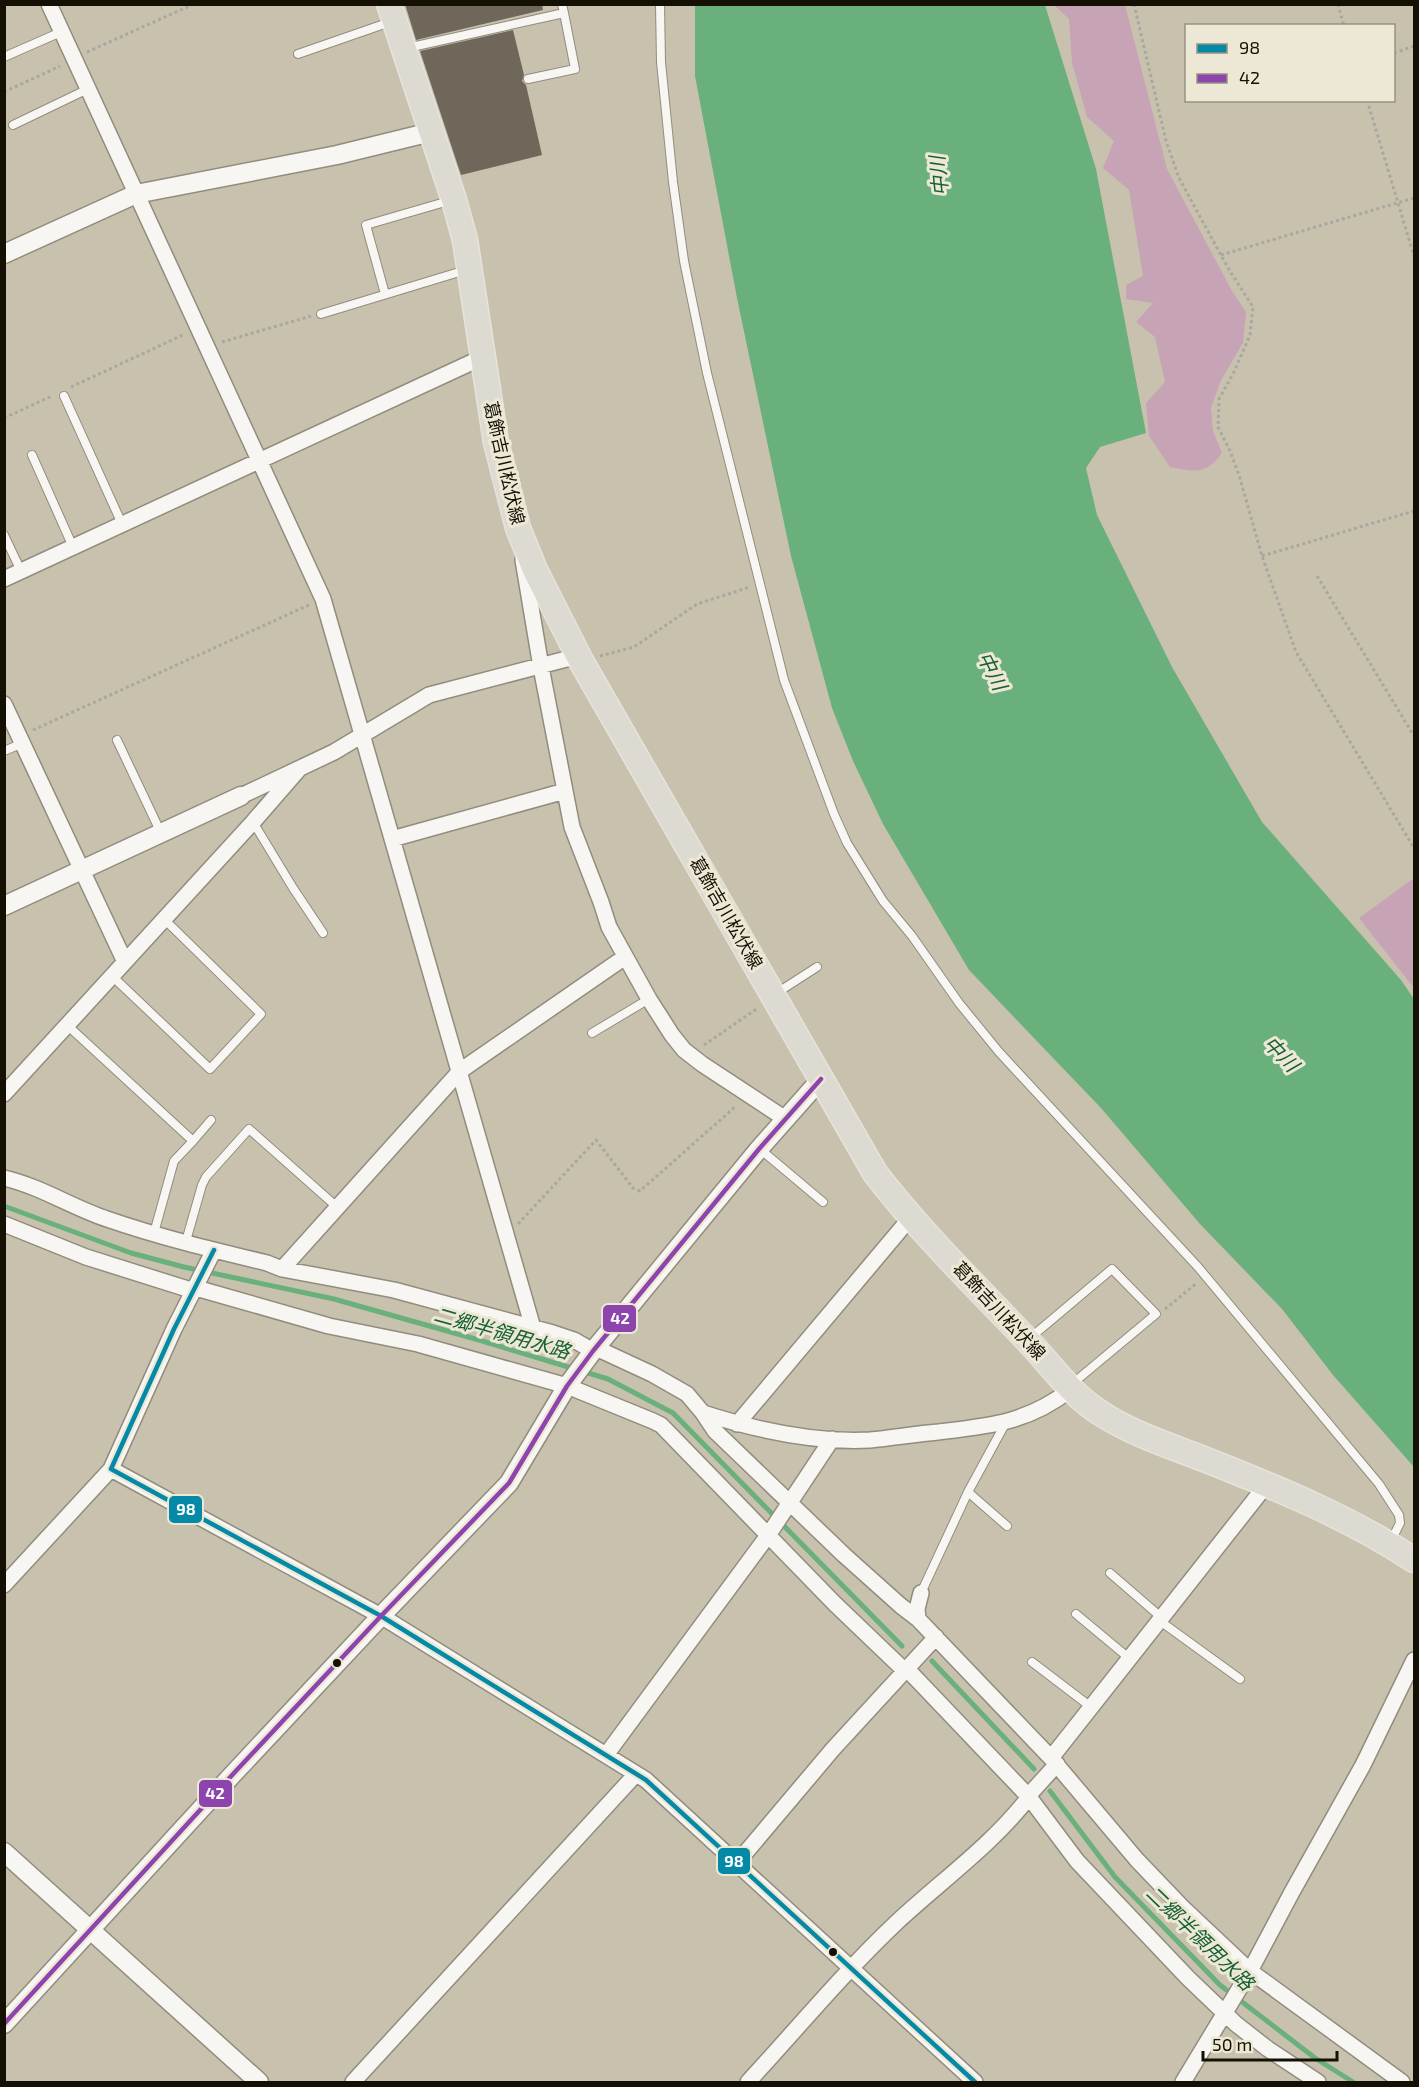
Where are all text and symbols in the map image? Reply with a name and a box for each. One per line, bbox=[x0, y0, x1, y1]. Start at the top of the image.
legend bbox=[1185, 24, 1395, 102]
text: 98 bbox=[1239, 36, 1260, 58]
text: 42 bbox=[1239, 66, 1260, 88]
water label: 中川 bbox=[924, 153, 952, 197]
street label: 葛飾吉川松伏線 bbox=[480, 399, 530, 527]
water label: 中川 bbox=[973, 647, 1014, 696]
street label: 葛飾吉川松伏線 bbox=[686, 852, 768, 973]
water label: 中川 bbox=[1259, 1031, 1306, 1077]
street label: 葛飾吉川松伏線 bbox=[949, 1257, 1051, 1364]
water label: 二郷半領用水路 bbox=[432, 1301, 575, 1363]
line badge: 42 bbox=[602, 1304, 637, 1333]
text: 42 bbox=[610, 1308, 630, 1327]
line badge: 98 bbox=[168, 1495, 203, 1524]
text: 98 bbox=[176, 1499, 196, 1518]
unlabelled marker bbox=[331, 1657, 343, 1669]
line badge: 42 bbox=[198, 1779, 233, 1808]
text: 42 bbox=[205, 1783, 225, 1802]
line badge: 98 bbox=[717, 1847, 751, 1875]
text: 98 bbox=[724, 1851, 744, 1870]
water label: 二郷半領用水路 bbox=[1142, 1880, 1261, 1996]
unlabelled marker bbox=[827, 1946, 839, 1958]
scale bar bbox=[1203, 2024, 1336, 2062]
text: 50 m bbox=[1212, 2033, 1252, 2055]

